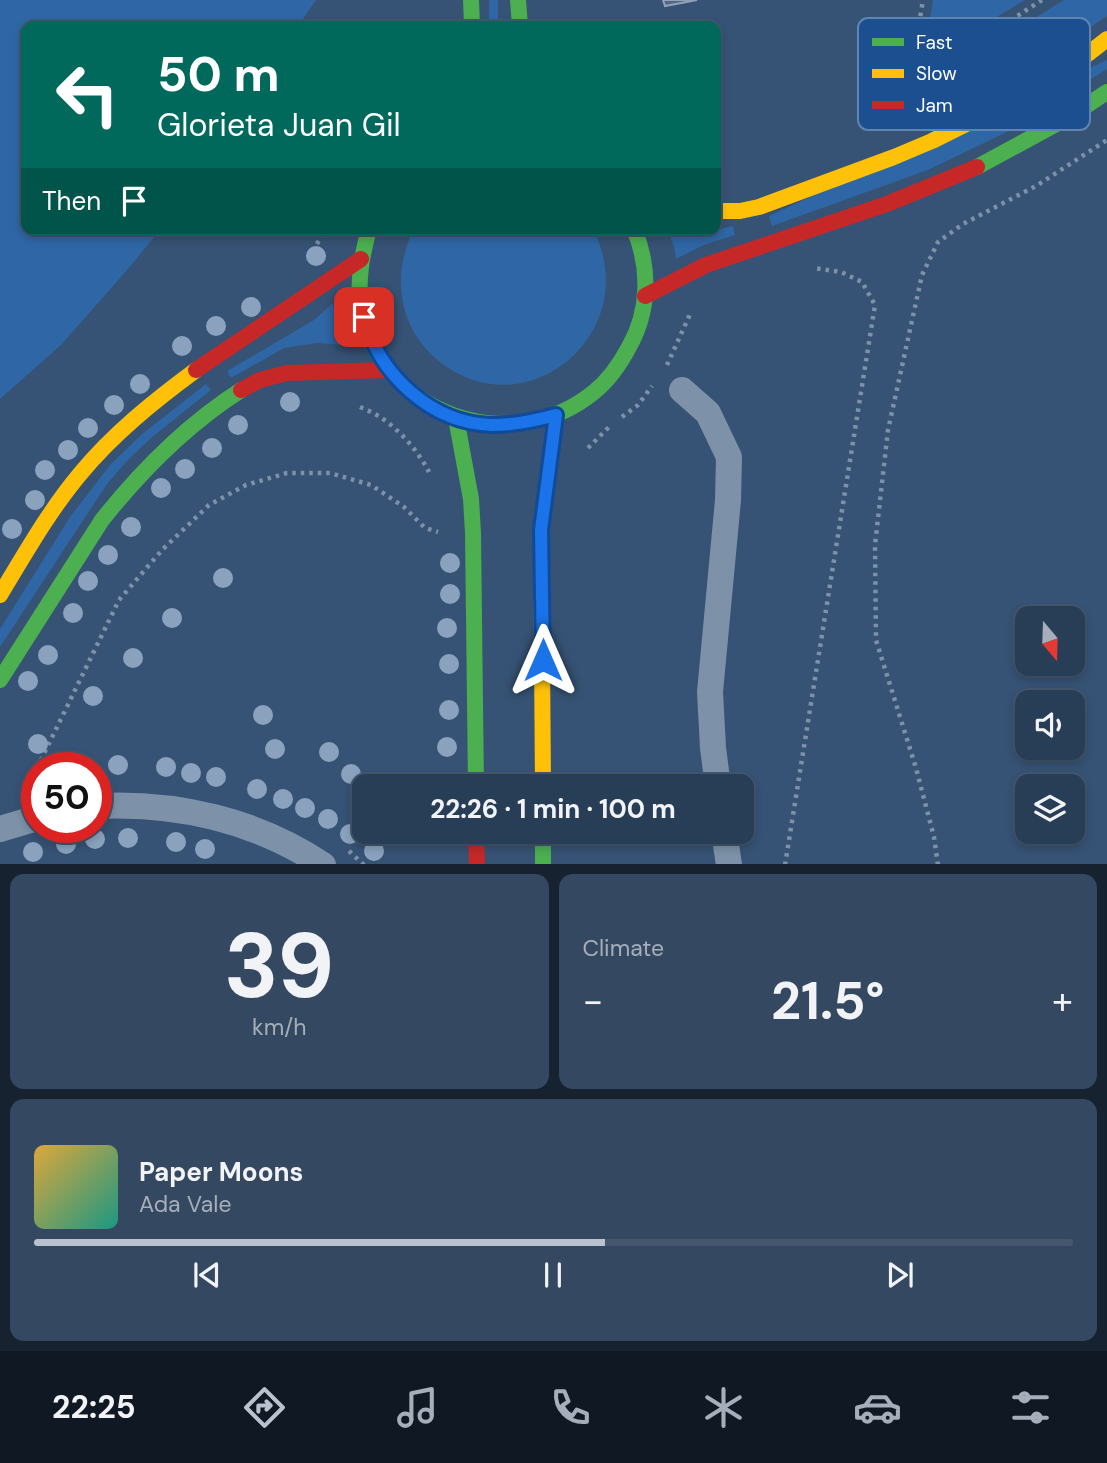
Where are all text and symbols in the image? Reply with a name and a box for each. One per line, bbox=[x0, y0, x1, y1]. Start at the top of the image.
legend bbox=[858, 18, 1090, 130]
text: Fast bbox=[916, 30, 952, 55]
text: 50 m bbox=[157, 42, 280, 106]
icon: left bbox=[42, 49, 133, 140]
text: Slow bbox=[916, 61, 957, 86]
text: Jam bbox=[916, 93, 953, 118]
text: Glorieta Juan Gil bbox=[157, 104, 401, 146]
icon: arrive bbox=[115, 182, 153, 220]
text: Then bbox=[42, 184, 101, 218]
pin bbox=[334, 287, 394, 347]
icon: arrive bbox=[345, 298, 383, 336]
north arrow bbox=[1015, 606, 1085, 676]
map controls bbox=[1015, 606, 1085, 844]
position arrow bbox=[506, 623, 580, 697]
button: sound bbox=[1015, 690, 1085, 760]
speed limit sign: 50 bbox=[21, 752, 112, 843]
button: layers bbox=[1015, 774, 1085, 844]
text: 22:26 · 1 min · 100 m bbox=[430, 792, 676, 826]
text: 39 bbox=[224, 907, 335, 1025]
text: Climate bbox=[583, 933, 664, 963]
text: 21.5° bbox=[771, 967, 884, 1035]
text: − bbox=[583, 976, 603, 1026]
text: + bbox=[1052, 976, 1073, 1026]
text: km/h bbox=[252, 1012, 306, 1042]
text: Paper Moons bbox=[139, 1155, 303, 1189]
text: Ada Vale bbox=[139, 1189, 232, 1219]
icon: previous bbox=[188, 1256, 226, 1294]
icon: pause bbox=[534, 1256, 572, 1294]
icon: next bbox=[881, 1256, 919, 1294]
icon: directions bbox=[240, 1383, 289, 1432]
icon: music bbox=[393, 1383, 442, 1432]
icon: phone bbox=[546, 1383, 595, 1432]
icon: climate bbox=[699, 1383, 748, 1432]
icon: car bbox=[853, 1383, 902, 1432]
icon: filters bbox=[1006, 1383, 1055, 1432]
text: 22:25 bbox=[52, 1386, 136, 1428]

